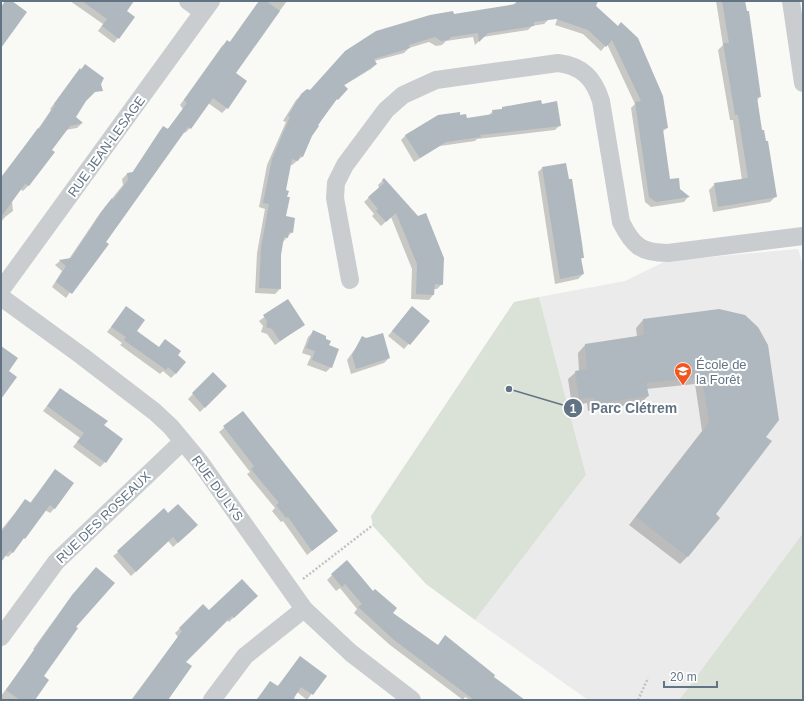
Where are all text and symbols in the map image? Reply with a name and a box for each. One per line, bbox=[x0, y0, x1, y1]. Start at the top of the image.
street label: RUE JEAN-LESAGE bbox=[65, 93, 148, 200]
place label: École de la Forêt bbox=[696, 357, 747, 387]
school or university icon: École de la Forêt bbox=[673, 361, 693, 386]
callout: Parc Clétrem bbox=[563, 395, 686, 421]
text: Parc Clétrem bbox=[591, 400, 677, 416]
text: 1 bbox=[570, 402, 577, 416]
street label: RUE DU LYS bbox=[189, 453, 246, 524]
street label: RUE DES ROSEAUX bbox=[53, 468, 154, 566]
scale bar bbox=[664, 663, 717, 689]
text: 20 m bbox=[670, 670, 697, 684]

